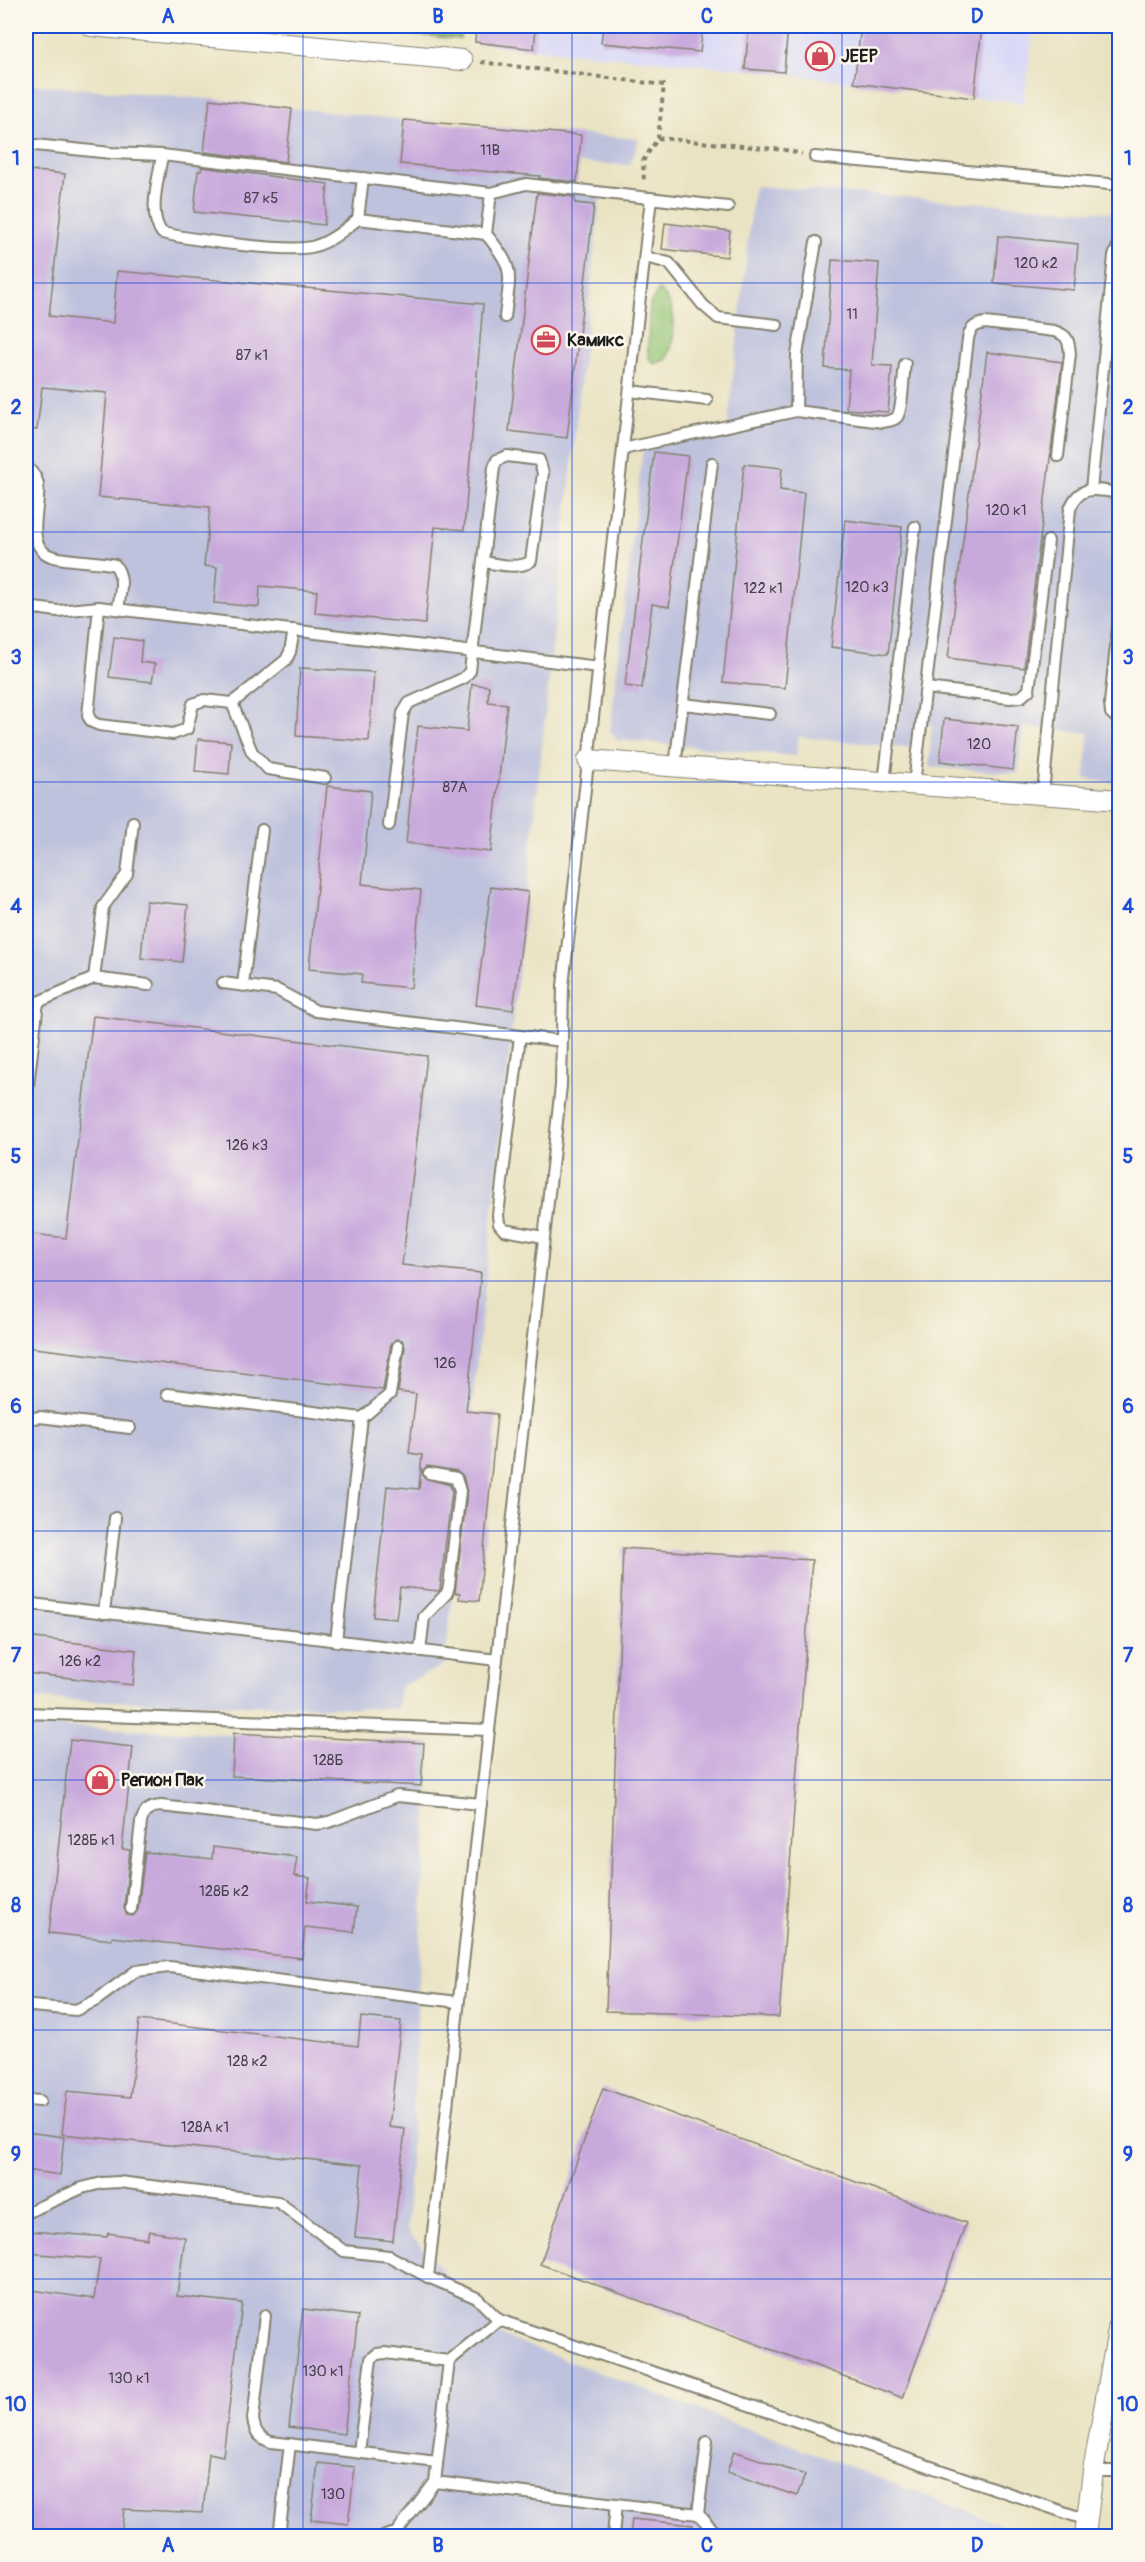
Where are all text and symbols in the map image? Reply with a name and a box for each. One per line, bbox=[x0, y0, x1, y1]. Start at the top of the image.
text: A bbox=[162, 4, 175, 29]
text: B bbox=[432, 4, 444, 29]
text: C bbox=[701, 4, 713, 29]
text: D bbox=[971, 4, 984, 29]
shop icon: JEEP bbox=[804, 40, 836, 72]
place label: JEEP bbox=[841, 45, 878, 68]
house number: 11В bbox=[480, 141, 500, 160]
text: 1 bbox=[12, 146, 20, 171]
text: 1 bbox=[1124, 146, 1132, 171]
house number: 87 к5 bbox=[244, 189, 278, 208]
house number: 120 к2 bbox=[1014, 254, 1058, 273]
house number: 11 bbox=[846, 305, 858, 324]
office icon: Камикс bbox=[530, 324, 562, 356]
place label: Камикс bbox=[567, 329, 624, 352]
house number: 87 к1 bbox=[236, 346, 268, 365]
text: 2 bbox=[10, 395, 22, 420]
text: 2 bbox=[1122, 395, 1134, 420]
house number: 120 к1 bbox=[985, 501, 1027, 520]
house number: 120 к3 bbox=[845, 578, 889, 597]
house number: 122 к1 bbox=[743, 579, 783, 598]
text: 3 bbox=[10, 645, 22, 670]
text: 3 bbox=[1122, 645, 1134, 670]
house number: 120 bbox=[967, 735, 991, 754]
house number: 87А bbox=[442, 778, 468, 797]
text: 4 bbox=[10, 894, 22, 919]
text: 4 bbox=[1122, 894, 1134, 919]
house number: 126 к3 bbox=[226, 1136, 268, 1155]
text: 5 bbox=[11, 1144, 22, 1169]
text: 5 bbox=[1123, 1144, 1134, 1169]
house number: 126 bbox=[434, 1354, 456, 1373]
text: 6 bbox=[10, 1394, 22, 1419]
text: 6 bbox=[1122, 1394, 1134, 1419]
text: 7 bbox=[11, 1643, 22, 1668]
text: 7 bbox=[1123, 1643, 1134, 1668]
house number: 126 к2 bbox=[59, 1652, 101, 1671]
house number: 128Б bbox=[313, 1751, 343, 1770]
shop icon: Регион Пак bbox=[84, 1764, 116, 1796]
place label: Регион Пак bbox=[121, 1769, 204, 1792]
house number: 128Б к1 bbox=[67, 1831, 115, 1850]
house number: 128Б к2 bbox=[199, 1882, 249, 1901]
text: 8 bbox=[11, 1893, 21, 1918]
text: 8 bbox=[1123, 1893, 1133, 1918]
house number: 128 к2 bbox=[226, 2052, 268, 2071]
house number: 128А к1 bbox=[181, 2118, 229, 2137]
text: 9 bbox=[11, 2142, 21, 2167]
text: 9 bbox=[1123, 2142, 1133, 2167]
house number: 130 к1 bbox=[302, 2362, 344, 2381]
house number: 130 к1 bbox=[108, 2369, 150, 2388]
text: 10 bbox=[5, 2392, 27, 2417]
text: 10 bbox=[1117, 2392, 1139, 2417]
house number: 130 bbox=[321, 2485, 345, 2504]
text: A bbox=[162, 2533, 175, 2558]
text: B bbox=[432, 2533, 444, 2558]
text: C bbox=[701, 2533, 713, 2558]
text: D bbox=[971, 2533, 984, 2558]

